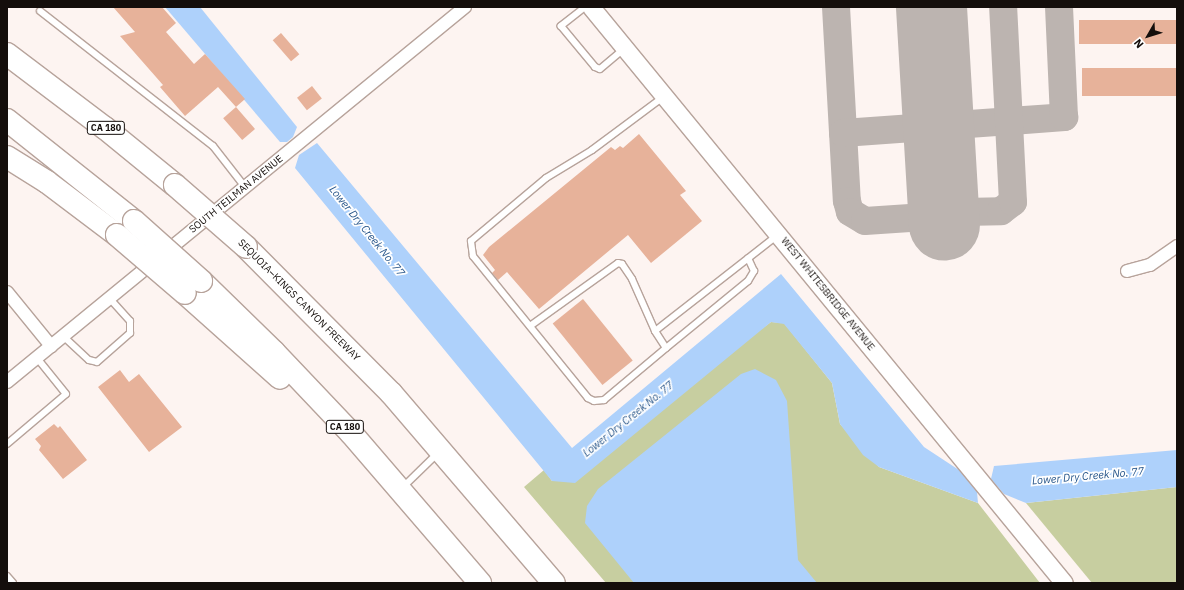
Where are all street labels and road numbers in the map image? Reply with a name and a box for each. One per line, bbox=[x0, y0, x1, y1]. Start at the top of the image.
road number: CA 180 bbox=[86, 121, 126, 135]
street label: SOUTH TEILMAN AVENUE bbox=[187, 153, 285, 235]
street label: WEST WHITESBRIDGE AVENUE bbox=[779, 235, 877, 353]
street label: SEQUOIA–KINGS CANYON FREEWAY bbox=[236, 237, 362, 363]
road number: CA 180 bbox=[325, 420, 365, 434]

